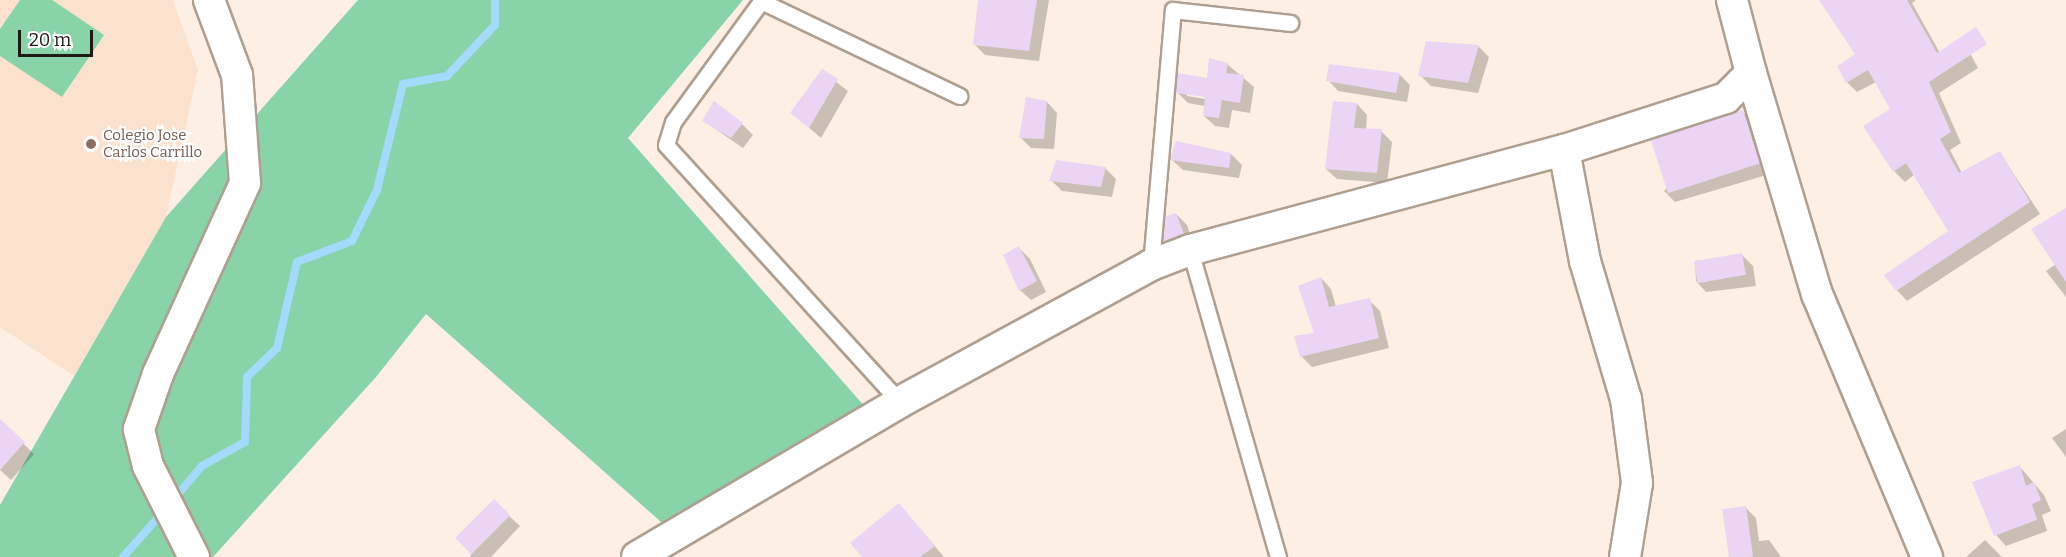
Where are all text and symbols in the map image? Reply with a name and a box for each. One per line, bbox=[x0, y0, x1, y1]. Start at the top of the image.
scale bar bbox=[21, 18, 96, 56]
text: 20 m bbox=[29, 29, 71, 51]
place label: Colegio Jose Carlos Carrillo bbox=[103, 126, 202, 161]
marker: Colegio Jose Carlos Carrillo bbox=[84, 137, 98, 151]

